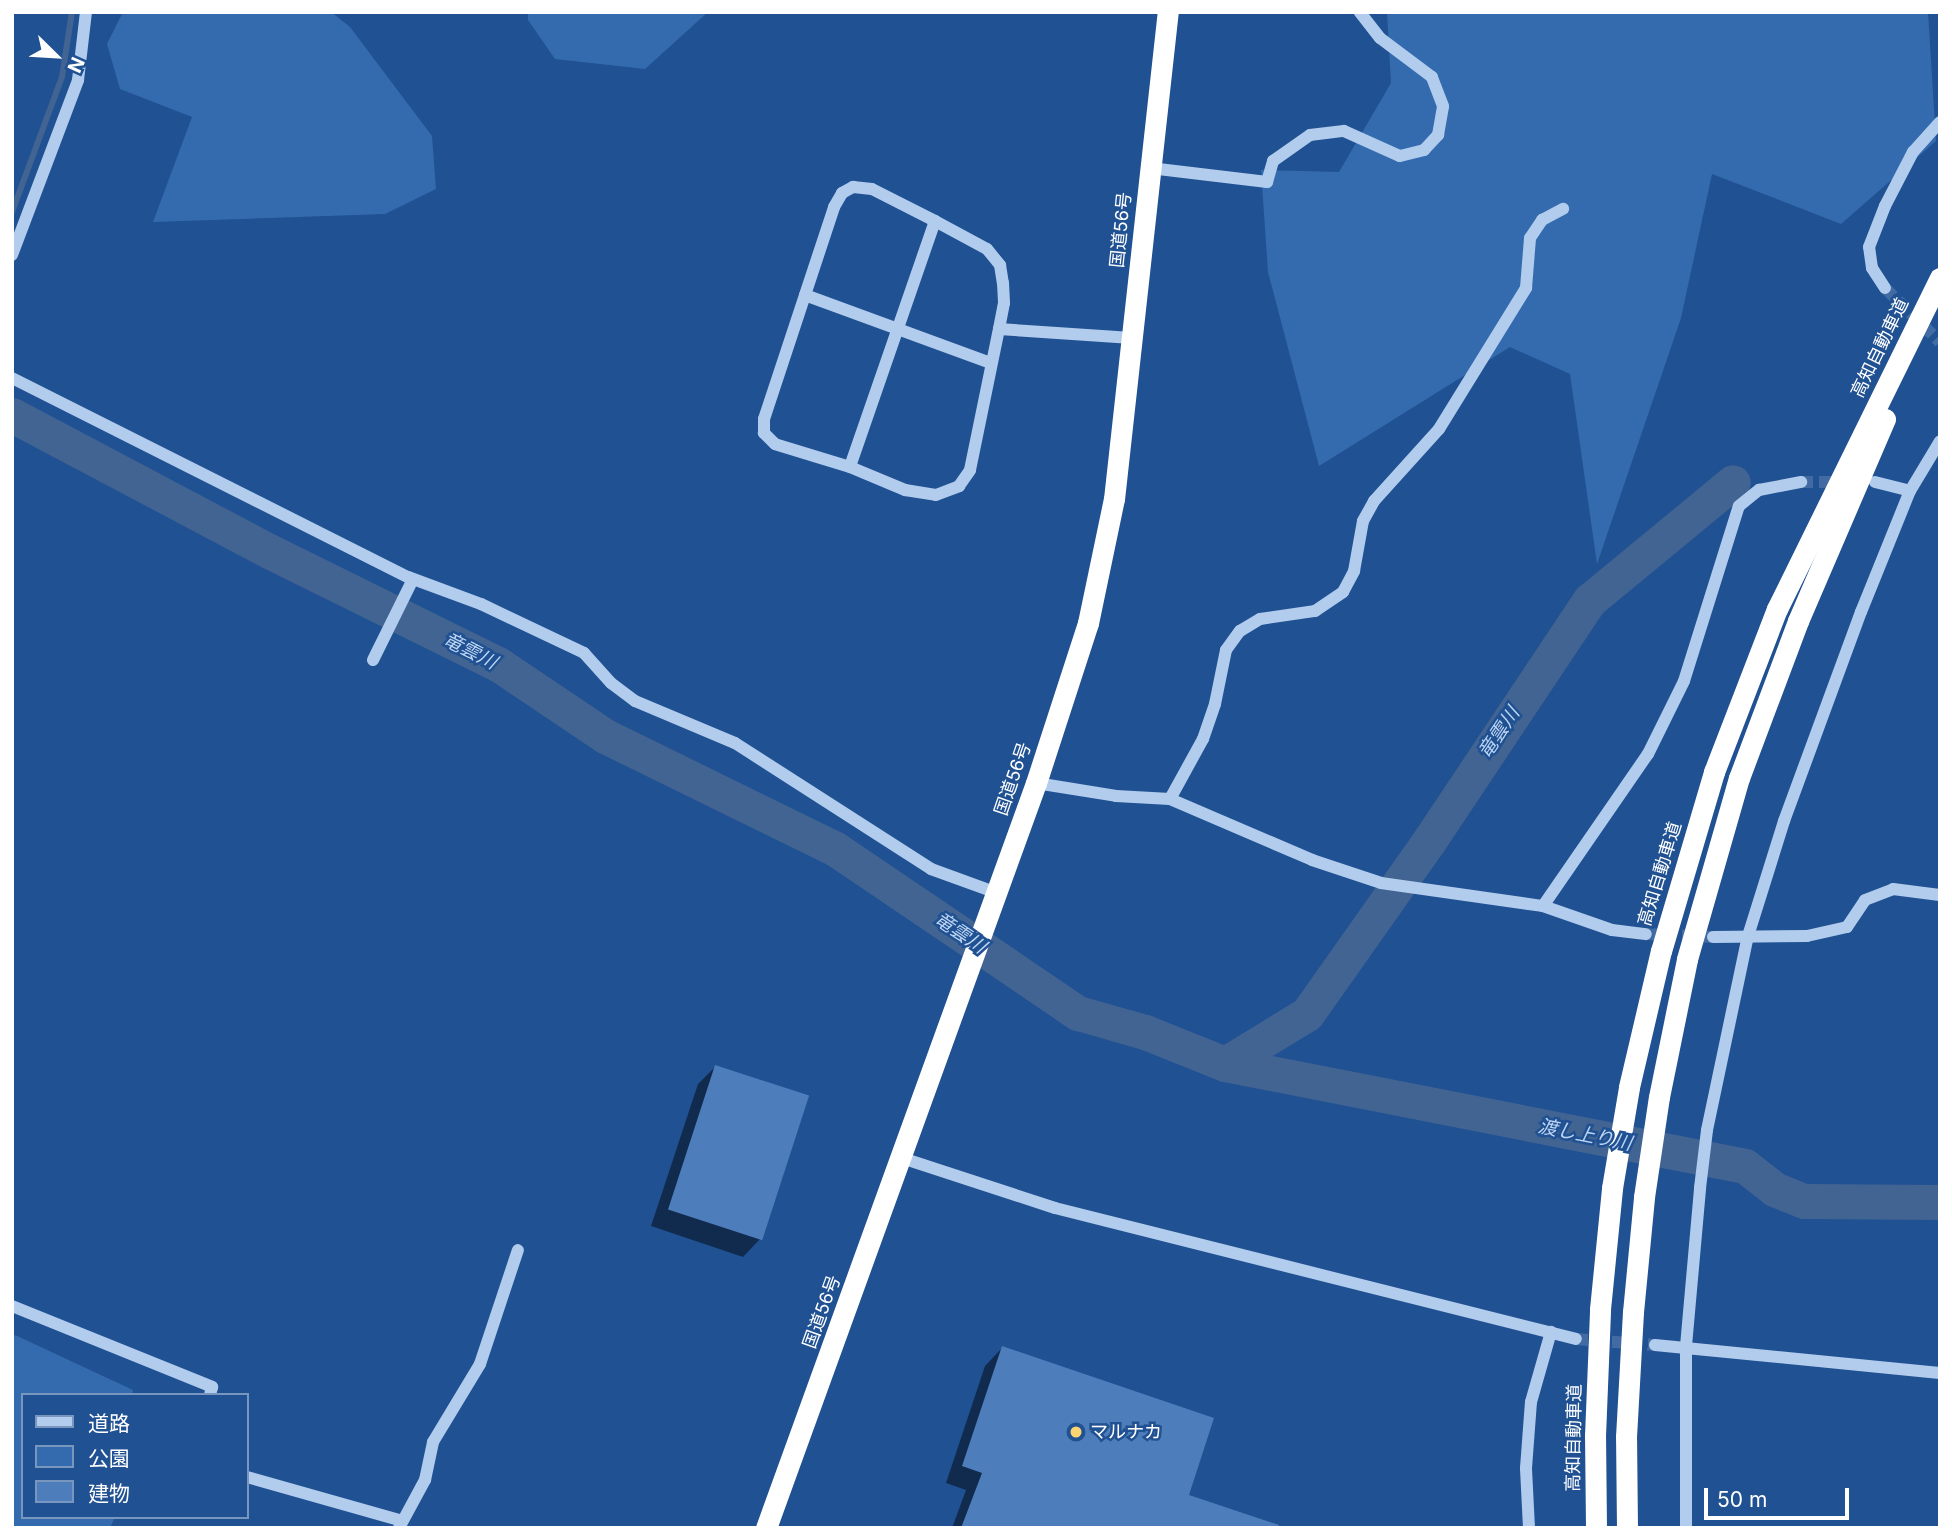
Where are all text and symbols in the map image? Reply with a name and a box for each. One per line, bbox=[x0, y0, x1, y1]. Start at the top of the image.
north arrow bbox=[21, 21, 91, 91]
text: N bbox=[62, 53, 89, 76]
street label: 国道56号 bbox=[1106, 191, 1136, 269]
street label: 高知自動車道 bbox=[1847, 295, 1913, 401]
water label: 竜雲川 bbox=[439, 628, 501, 674]
water label: 竜雲川 bbox=[1474, 703, 1524, 763]
street label: 国道56号 bbox=[990, 740, 1036, 818]
street label: 高知自動車道 bbox=[1634, 819, 1686, 929]
water label: 竜雲川 bbox=[930, 908, 990, 958]
water label: 渡し上り川 bbox=[1536, 1115, 1634, 1155]
street label: 国道56号 bbox=[799, 1273, 845, 1351]
street label: 高知自動車道 bbox=[1562, 1384, 1586, 1492]
legend bbox=[21, 1393, 248, 1519]
text: 道路 bbox=[88, 1411, 130, 1436]
place label: マルナカ bbox=[1090, 1421, 1162, 1443]
marker: マルナカ bbox=[1068, 1424, 1084, 1440]
text: 公園 bbox=[88, 1446, 130, 1471]
scale bar bbox=[1707, 1474, 1852, 1518]
text: 建物 bbox=[88, 1481, 130, 1506]
text: 50 m bbox=[1717, 1487, 1767, 1512]

